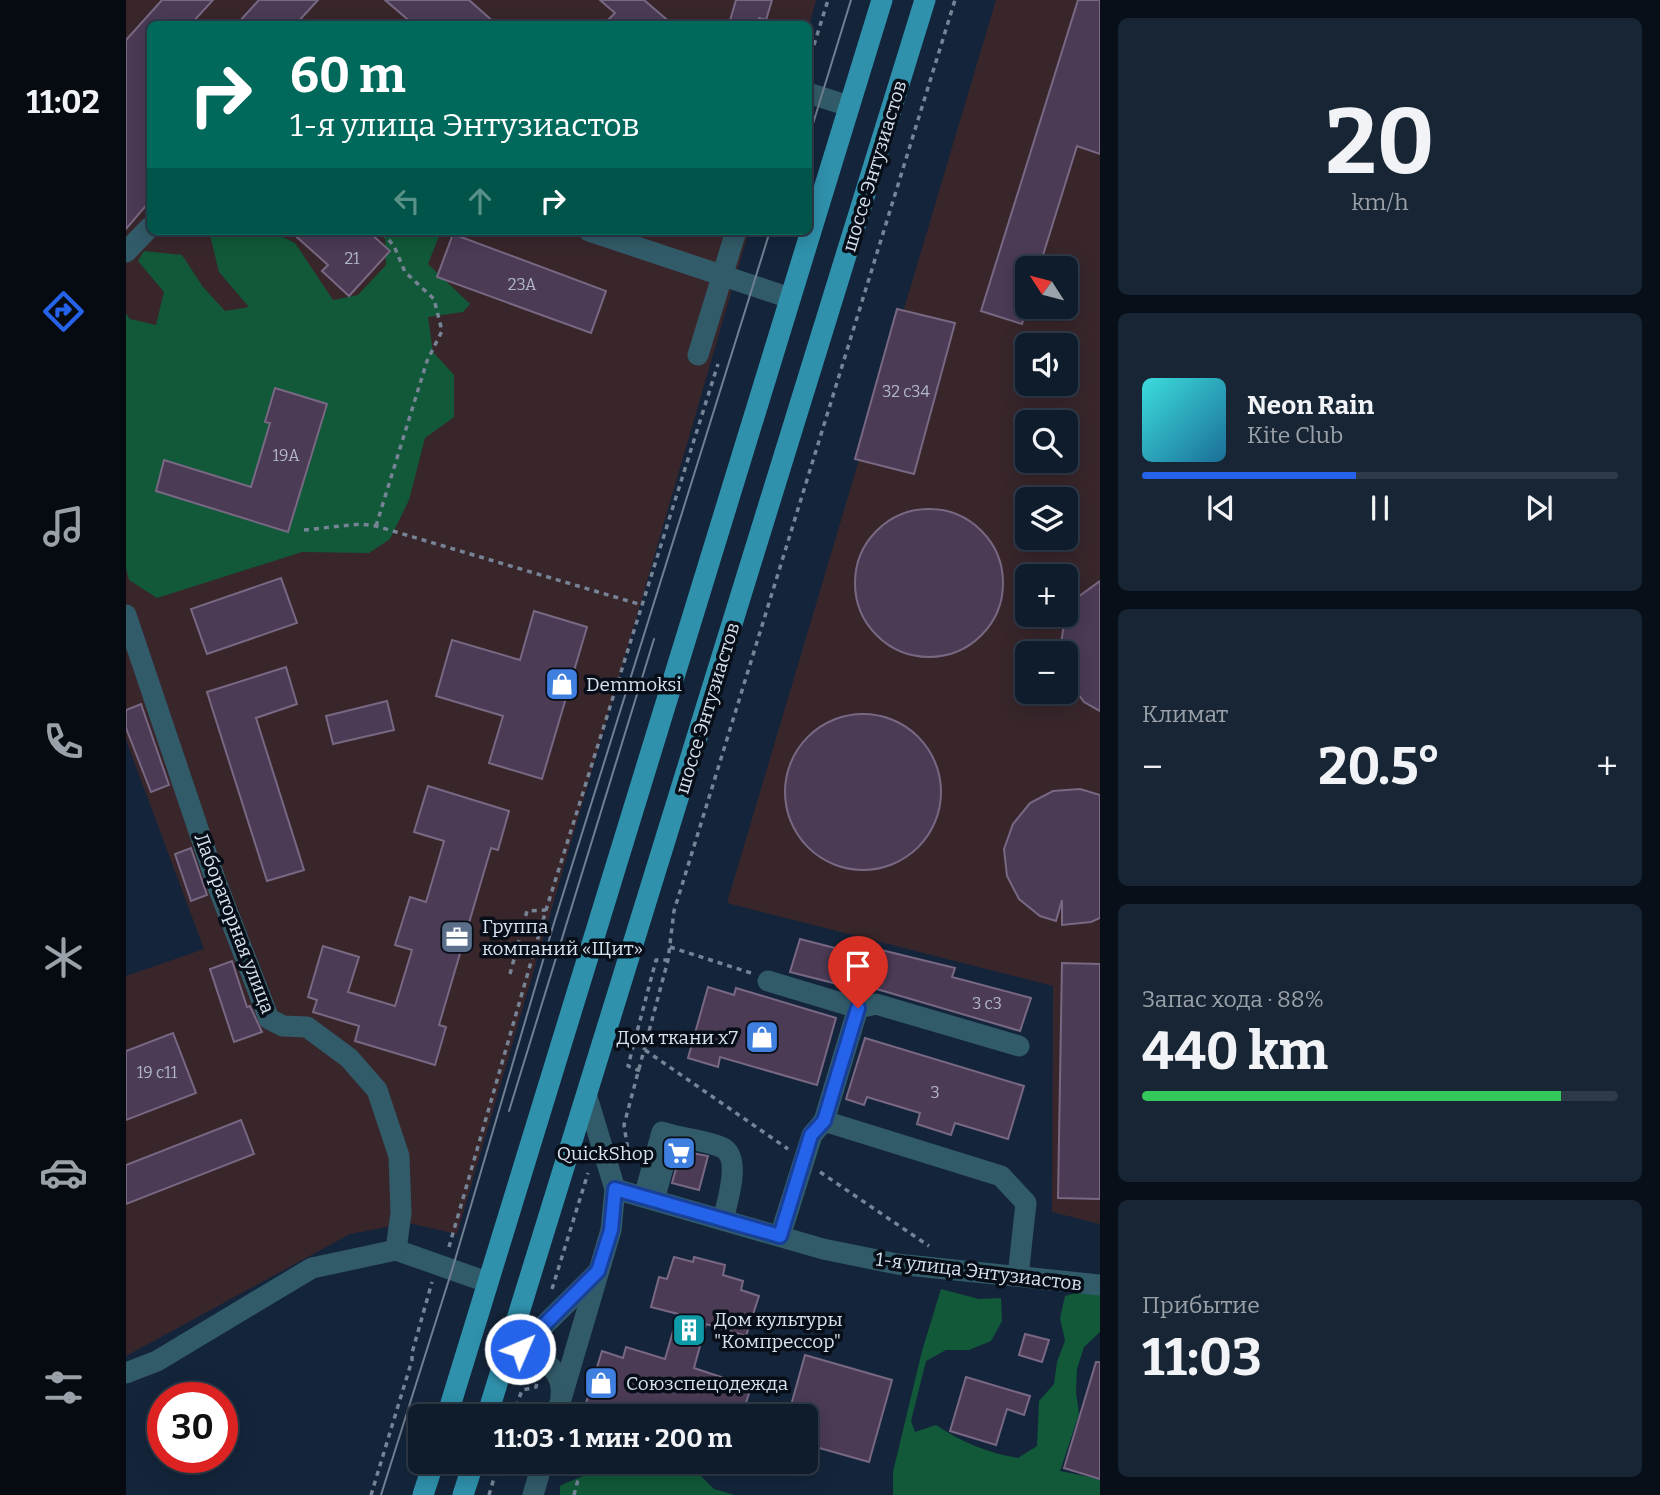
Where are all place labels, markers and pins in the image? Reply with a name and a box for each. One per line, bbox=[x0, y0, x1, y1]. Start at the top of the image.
shop icon: Demmoksi bbox=[543, 665, 581, 703]
place label: Demmoksi bbox=[586, 673, 682, 696]
place label: Группа компаний «Щит» bbox=[482, 915, 643, 960]
office icon: Группа компаний «Щит» bbox=[438, 918, 476, 956]
pin bbox=[828, 936, 888, 1008]
shop icon: Дом ткани x7 bbox=[743, 1018, 781, 1056]
place label: Дом ткани x7 bbox=[617, 1026, 738, 1049]
supermarket icon: QuickShop bbox=[660, 1134, 698, 1172]
place label: QuickShop bbox=[557, 1142, 654, 1165]
place label: Дом культуры "Компрессор" bbox=[714, 1308, 843, 1353]
building icon: Дом культуры "Компрессор" bbox=[670, 1311, 708, 1349]
shop icon: Союзспецодежда bbox=[582, 1364, 620, 1402]
place label: Союзспецодежда bbox=[626, 1372, 789, 1395]

